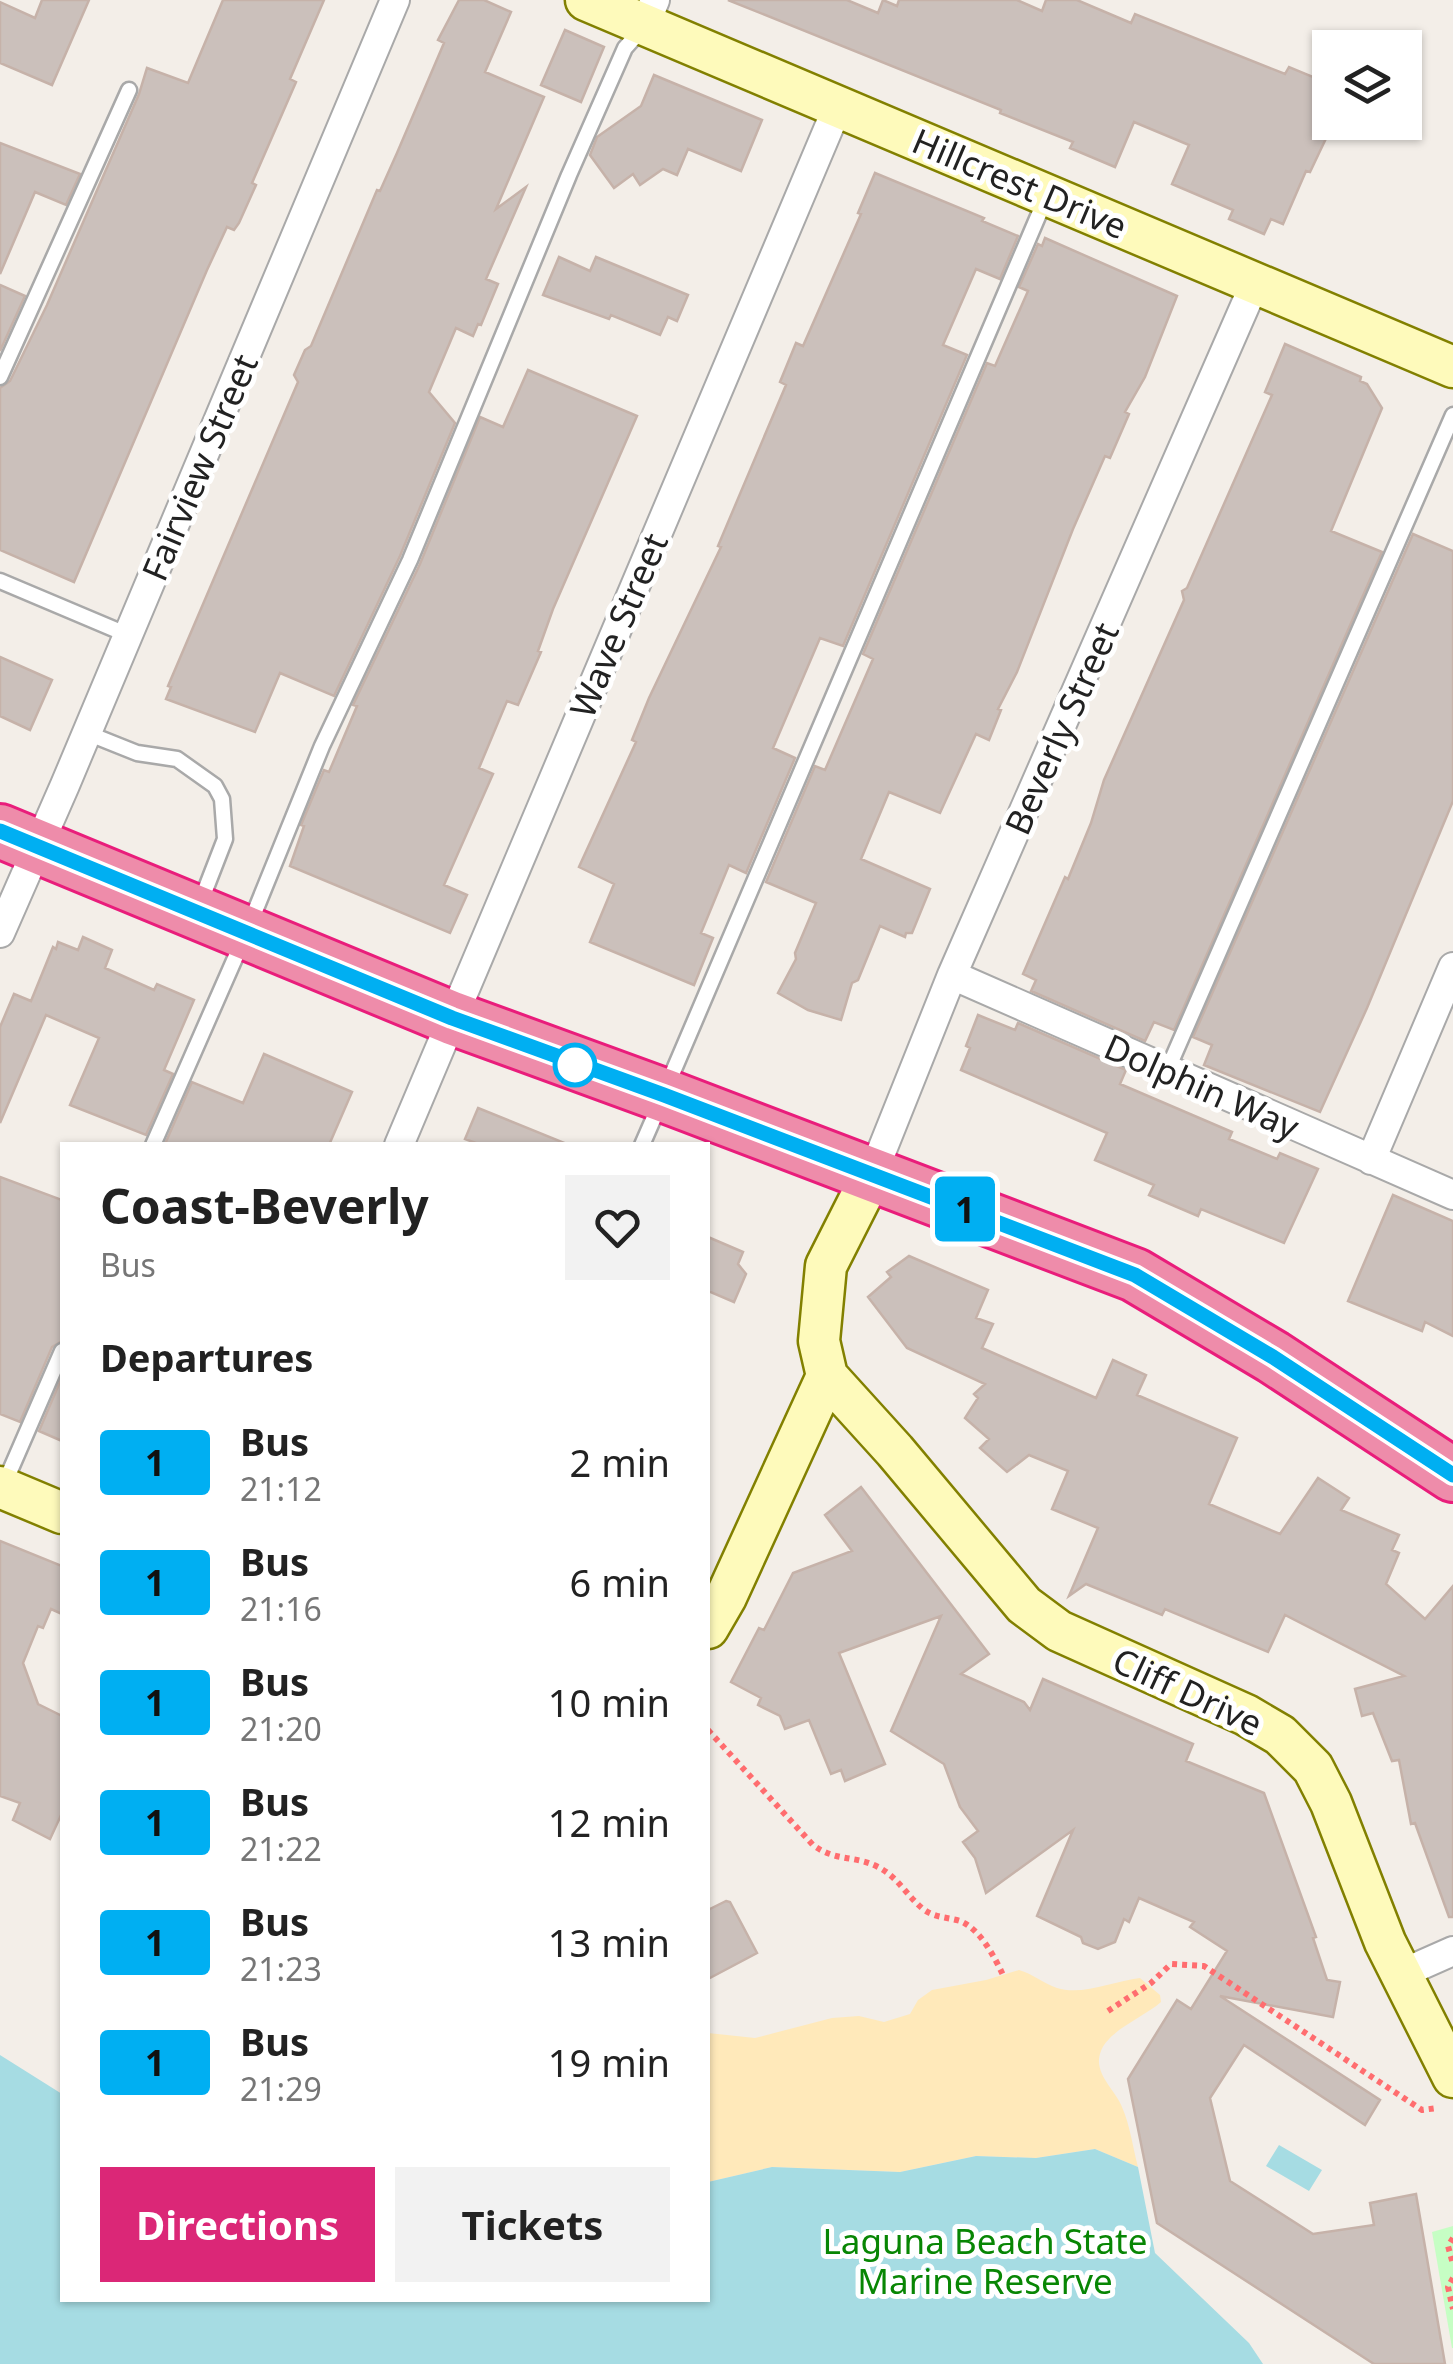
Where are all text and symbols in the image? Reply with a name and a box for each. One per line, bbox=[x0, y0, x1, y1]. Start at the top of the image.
map controls bbox=[1312, 30, 1422, 140]
button: layers bbox=[1312, 30, 1422, 140]
street label: Hillcrest Drive bbox=[906, 117, 1134, 249]
street label: Fairview Street bbox=[130, 347, 268, 587]
street label: Wave Street bbox=[558, 526, 678, 724]
street label: Beverly Street bbox=[993, 615, 1129, 841]
street label: Dolphin Way bbox=[1097, 1022, 1307, 1150]
unlabelled marker bbox=[554, 1044, 596, 1086]
text: Coast-Beverly bbox=[100, 1173, 429, 1238]
button: heart bbox=[565, 1175, 670, 1280]
line badge: 1 bbox=[932, 1176, 998, 1242]
text: 1 bbox=[955, 1186, 975, 1233]
text: Bus bbox=[100, 1243, 156, 1286]
text: Departures bbox=[100, 1331, 313, 1383]
text: Bus bbox=[240, 1415, 309, 1467]
text: 2 min bbox=[570, 1436, 670, 1488]
text: 1 bbox=[145, 1439, 165, 1486]
text: 21:12 bbox=[240, 1467, 322, 1510]
text: Bus bbox=[240, 1535, 309, 1587]
text: 6 min bbox=[570, 1556, 670, 1608]
text: 1 bbox=[145, 1559, 165, 1606]
text: 21:16 bbox=[240, 1587, 322, 1630]
street label: Cliff Drive bbox=[1106, 1636, 1270, 1746]
text: Bus bbox=[240, 1655, 309, 1707]
text: 10 min bbox=[548, 1676, 670, 1728]
text: 1 bbox=[145, 1679, 165, 1726]
text: 21:20 bbox=[240, 1707, 322, 1750]
text: Bus bbox=[240, 1775, 309, 1827]
text: 12 min bbox=[548, 1796, 670, 1848]
text: 1 bbox=[145, 1799, 165, 1846]
text: 21:22 bbox=[240, 1827, 322, 1870]
text: Bus bbox=[240, 1895, 309, 1947]
text: 13 min bbox=[548, 1916, 670, 1968]
text: 1 bbox=[145, 1919, 165, 1966]
text: 21:23 bbox=[240, 1947, 322, 1990]
text: Bus bbox=[240, 2015, 309, 2067]
text: 19 min bbox=[548, 2036, 670, 2088]
text: 1 bbox=[145, 2039, 165, 2086]
text: 21:29 bbox=[240, 2067, 322, 2110]
button: Directions bbox=[100, 2167, 375, 2282]
button: Tickets bbox=[395, 2167, 670, 2282]
park label: Laguna Beach State Marine Reserve bbox=[822, 2217, 1148, 2304]

